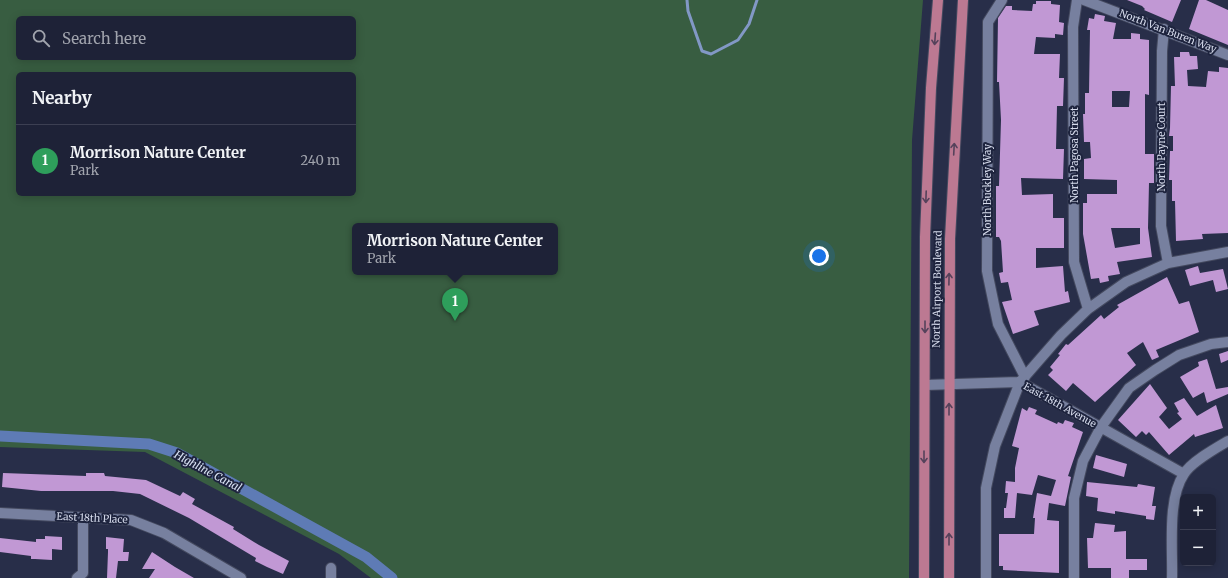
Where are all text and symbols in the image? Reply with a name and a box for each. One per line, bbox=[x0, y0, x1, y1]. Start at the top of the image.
street label: North Van Buren Way bbox=[1118, 6, 1219, 56]
search box bbox=[16, 16, 356, 60]
icon: search bbox=[30, 27, 52, 49]
text: Search here bbox=[62, 29, 146, 48]
one-way arrow bbox=[932, 32, 939, 45]
text: Nearby bbox=[32, 87, 92, 109]
street label: North Payne Court bbox=[1155, 102, 1168, 192]
street label: North Pagosa Street bbox=[1068, 107, 1081, 203]
text: Morrison Nature Center bbox=[70, 143, 246, 162]
one-way arrow bbox=[950, 143, 957, 156]
street label: North Buckley Way bbox=[981, 144, 994, 236]
text: 1 bbox=[42, 152, 48, 169]
text: 240 m bbox=[300, 152, 340, 169]
text: Park bbox=[70, 162, 99, 179]
one-way arrow bbox=[923, 190, 930, 203]
popup bbox=[352, 223, 558, 275]
street label: North Airport Boulevard bbox=[929, 230, 945, 348]
text: Morrison Nature Center bbox=[367, 231, 543, 250]
your location bbox=[809, 246, 829, 266]
text: Park bbox=[367, 250, 396, 267]
one-way arrow bbox=[945, 273, 953, 286]
pin: 1 bbox=[442, 288, 468, 321]
one-way arrow bbox=[921, 320, 929, 333]
street label: East 18th Avenue bbox=[1021, 380, 1099, 430]
one-way arrow bbox=[945, 403, 953, 416]
water label: Highline Canal bbox=[171, 447, 244, 495]
one-way arrow bbox=[921, 450, 928, 463]
map controls bbox=[1180, 494, 1216, 566]
button: + bbox=[1180, 494, 1216, 530]
street label: East 18th Place bbox=[56, 510, 128, 526]
button: − bbox=[1180, 530, 1216, 566]
one-way arrow bbox=[945, 533, 953, 546]

